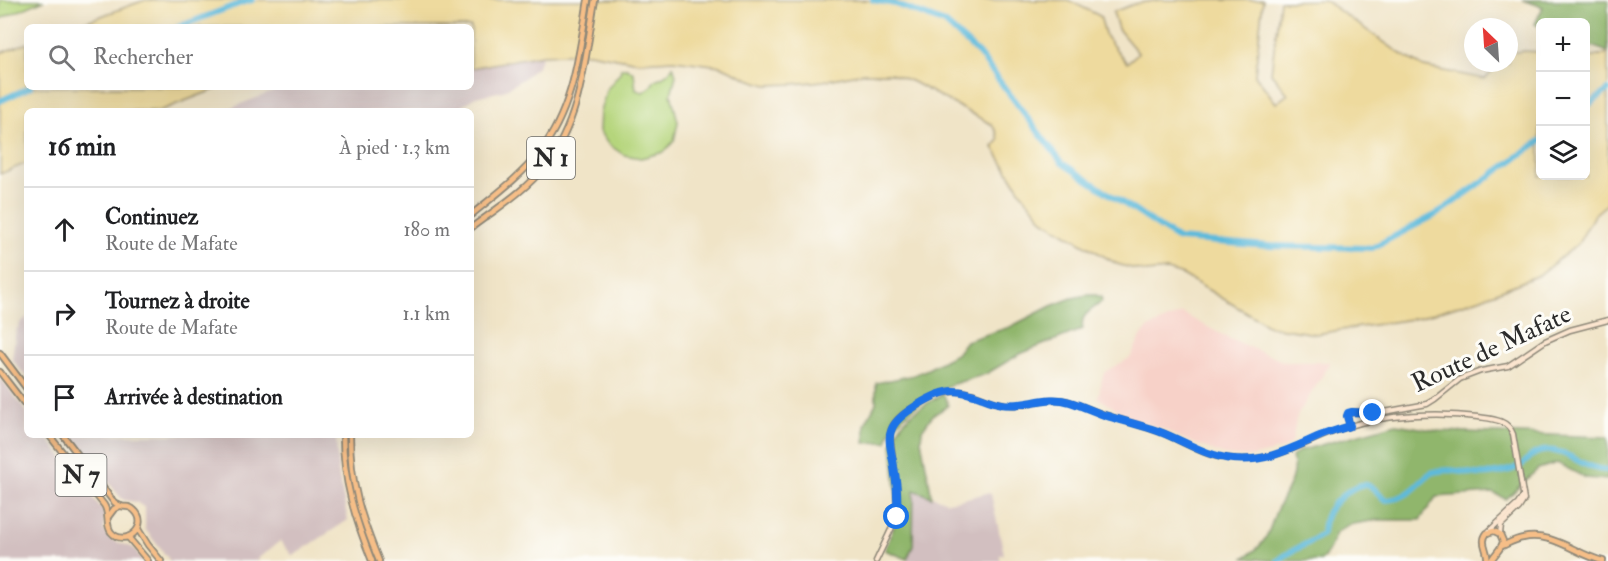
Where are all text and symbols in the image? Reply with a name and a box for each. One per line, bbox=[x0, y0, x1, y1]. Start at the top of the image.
north arrow bbox=[1464, 18, 1518, 72]
map controls bbox=[1536, 18, 1590, 180]
button: + bbox=[1536, 18, 1590, 72]
search box bbox=[24, 24, 474, 90]
icon: search bbox=[45, 41, 78, 74]
text: Rechercher bbox=[93, 43, 193, 71]
button: − bbox=[1536, 72, 1590, 126]
button: layers bbox=[1536, 126, 1590, 180]
text: 16 min bbox=[48, 131, 116, 163]
text: À pied · 1.3 km bbox=[339, 135, 450, 160]
road number: N 1 bbox=[527, 137, 575, 179]
text: Continuez bbox=[105, 203, 198, 231]
icon: ahead bbox=[48, 213, 81, 246]
text: 180 m bbox=[403, 217, 450, 242]
text: Route de Mafate bbox=[105, 231, 238, 256]
text: Tournez à droite bbox=[105, 287, 250, 315]
icon: right bbox=[48, 297, 81, 330]
street label: Route de Mafate bbox=[1407, 298, 1576, 400]
text: 1.1 km bbox=[403, 301, 450, 326]
text: Route de Mafate bbox=[105, 315, 238, 340]
icon: arrive bbox=[48, 381, 81, 414]
text: Arrivée à destination bbox=[105, 383, 283, 411]
route end bbox=[1359, 399, 1385, 425]
road number: N 7 bbox=[56, 454, 106, 496]
route start bbox=[883, 503, 909, 529]

